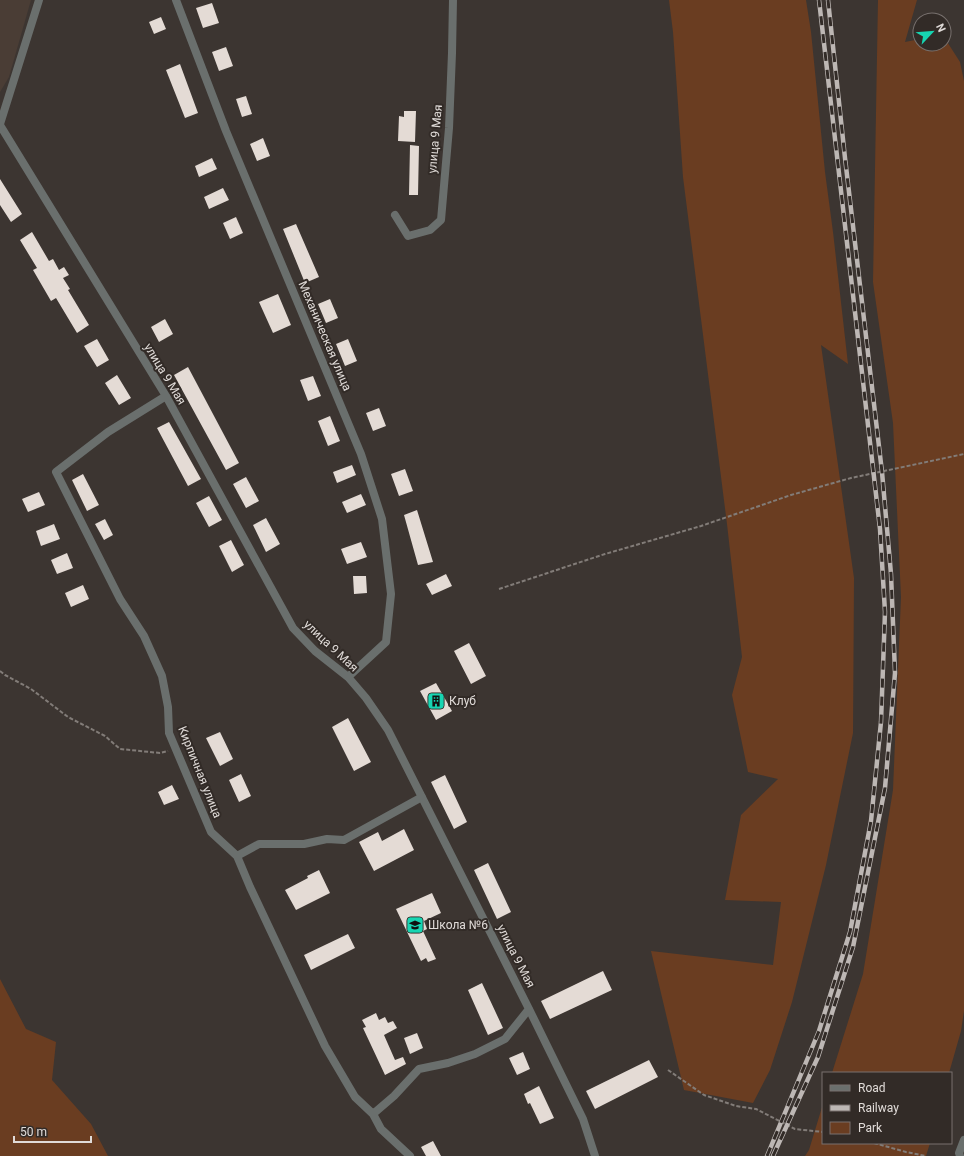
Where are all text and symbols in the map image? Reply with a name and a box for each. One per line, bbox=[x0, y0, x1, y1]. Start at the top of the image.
north arrow bbox=[912, 12, 952, 52]
text: N bbox=[933, 21, 948, 34]
street label: улица 9 Мая bbox=[425, 104, 445, 174]
street label: Механическая улица bbox=[296, 279, 354, 393]
street label: улица 9 Мая bbox=[141, 341, 189, 407]
street label: улица 9 Мая bbox=[301, 617, 361, 675]
building icon: Клуб bbox=[426, 691, 446, 711]
place label: Клуб bbox=[449, 694, 476, 708]
street label: Кирпичная улица bbox=[175, 724, 225, 820]
school or university icon: Школа №6 bbox=[405, 915, 425, 935]
place label: Школа №6 bbox=[428, 918, 488, 932]
street label: улица 9 Мая bbox=[494, 922, 538, 990]
legend bbox=[822, 1072, 952, 1144]
text: Road bbox=[858, 1081, 886, 1095]
text: Railway bbox=[858, 1101, 899, 1115]
scale bar bbox=[14, 1118, 91, 1144]
text: Park bbox=[858, 1121, 883, 1135]
text: 50 m bbox=[20, 1125, 47, 1139]

